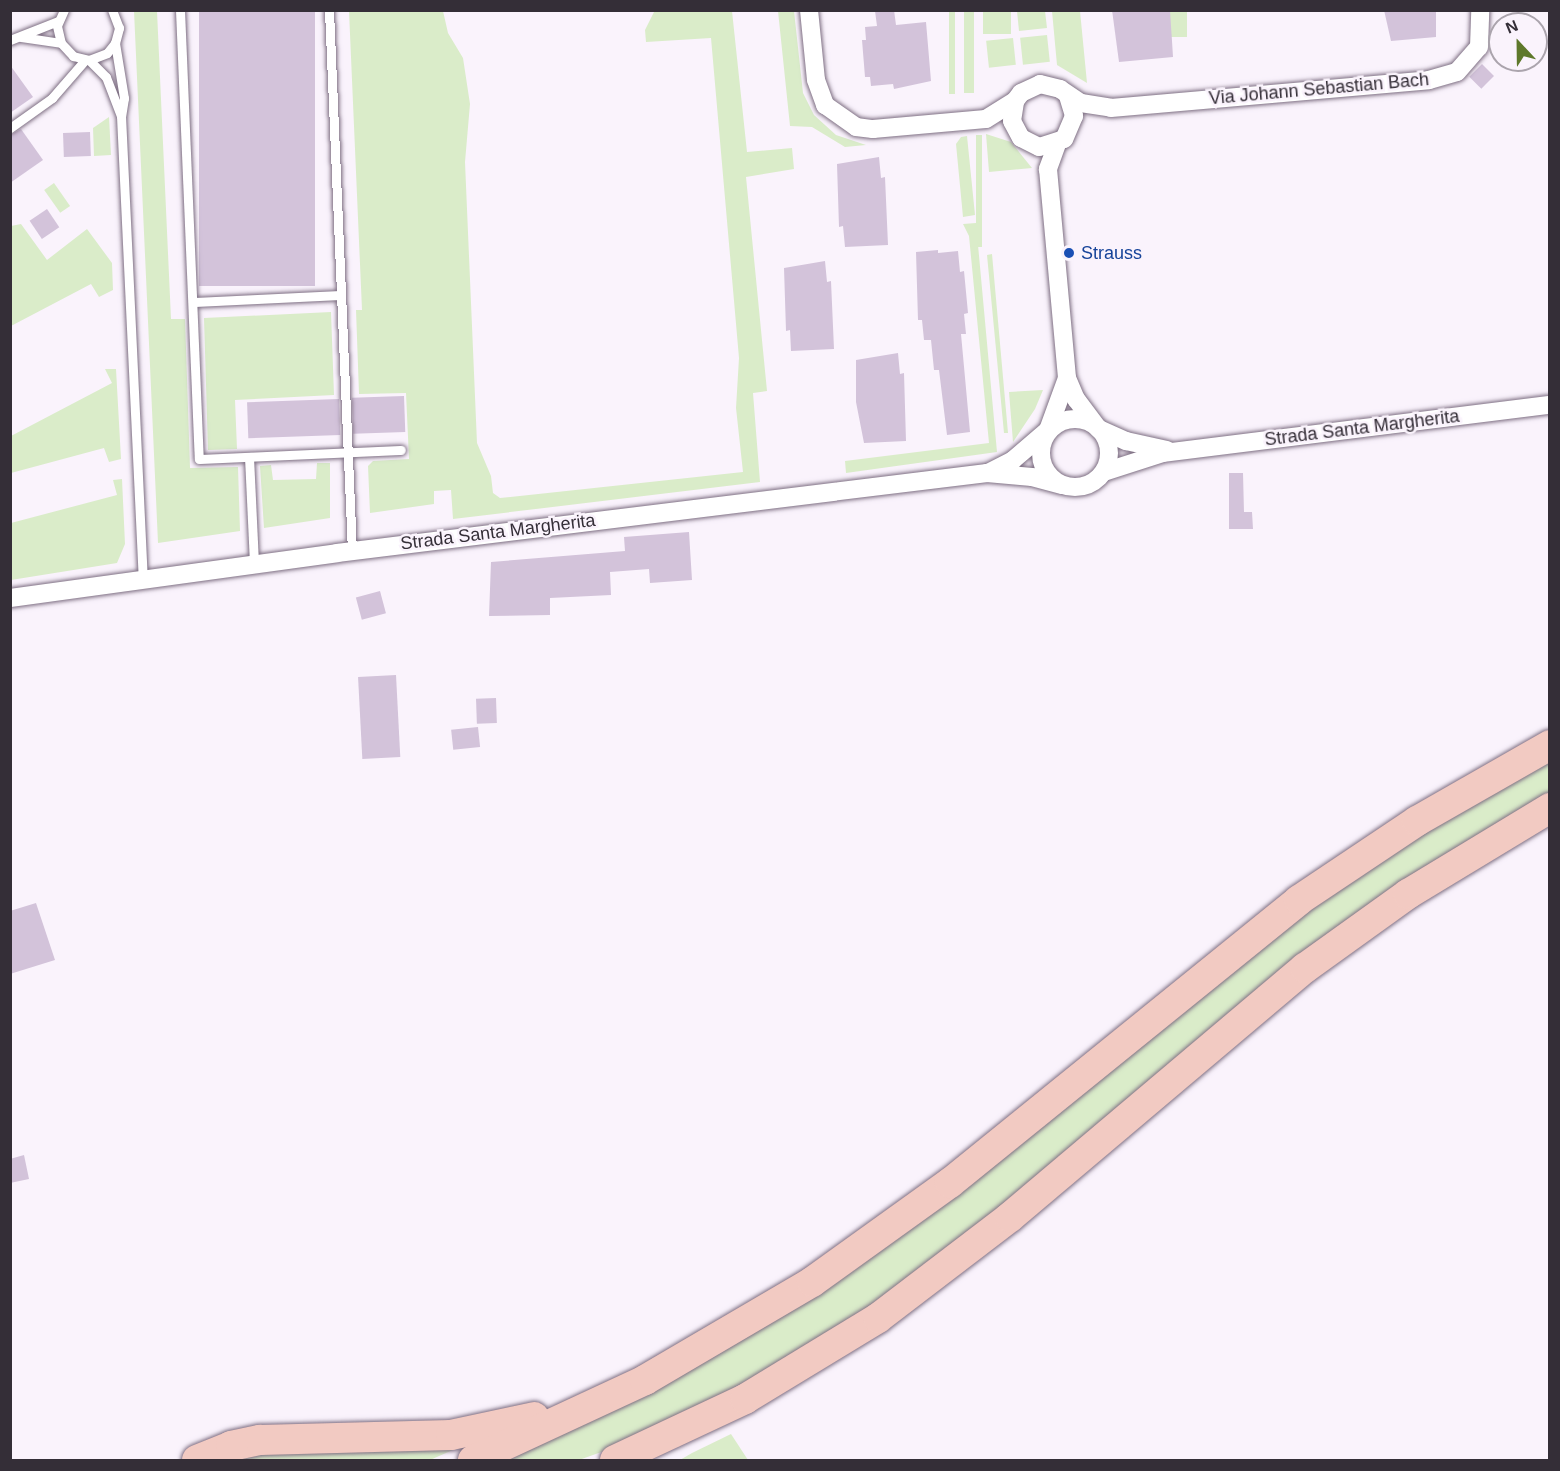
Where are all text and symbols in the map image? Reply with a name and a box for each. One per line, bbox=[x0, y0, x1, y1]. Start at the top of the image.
north arrow bbox=[1488, 12, 1548, 72]
text: N bbox=[1503, 17, 1520, 37]
street label: Via Johann Sebastian Bach bbox=[1208, 69, 1430, 109]
place label: Strauss bbox=[1081, 242, 1142, 264]
marker: Strauss bbox=[1062, 246, 1076, 260]
street label: Strada Santa Margherita bbox=[1263, 405, 1461, 451]
street label: Strada Santa Margherita bbox=[399, 509, 597, 555]

